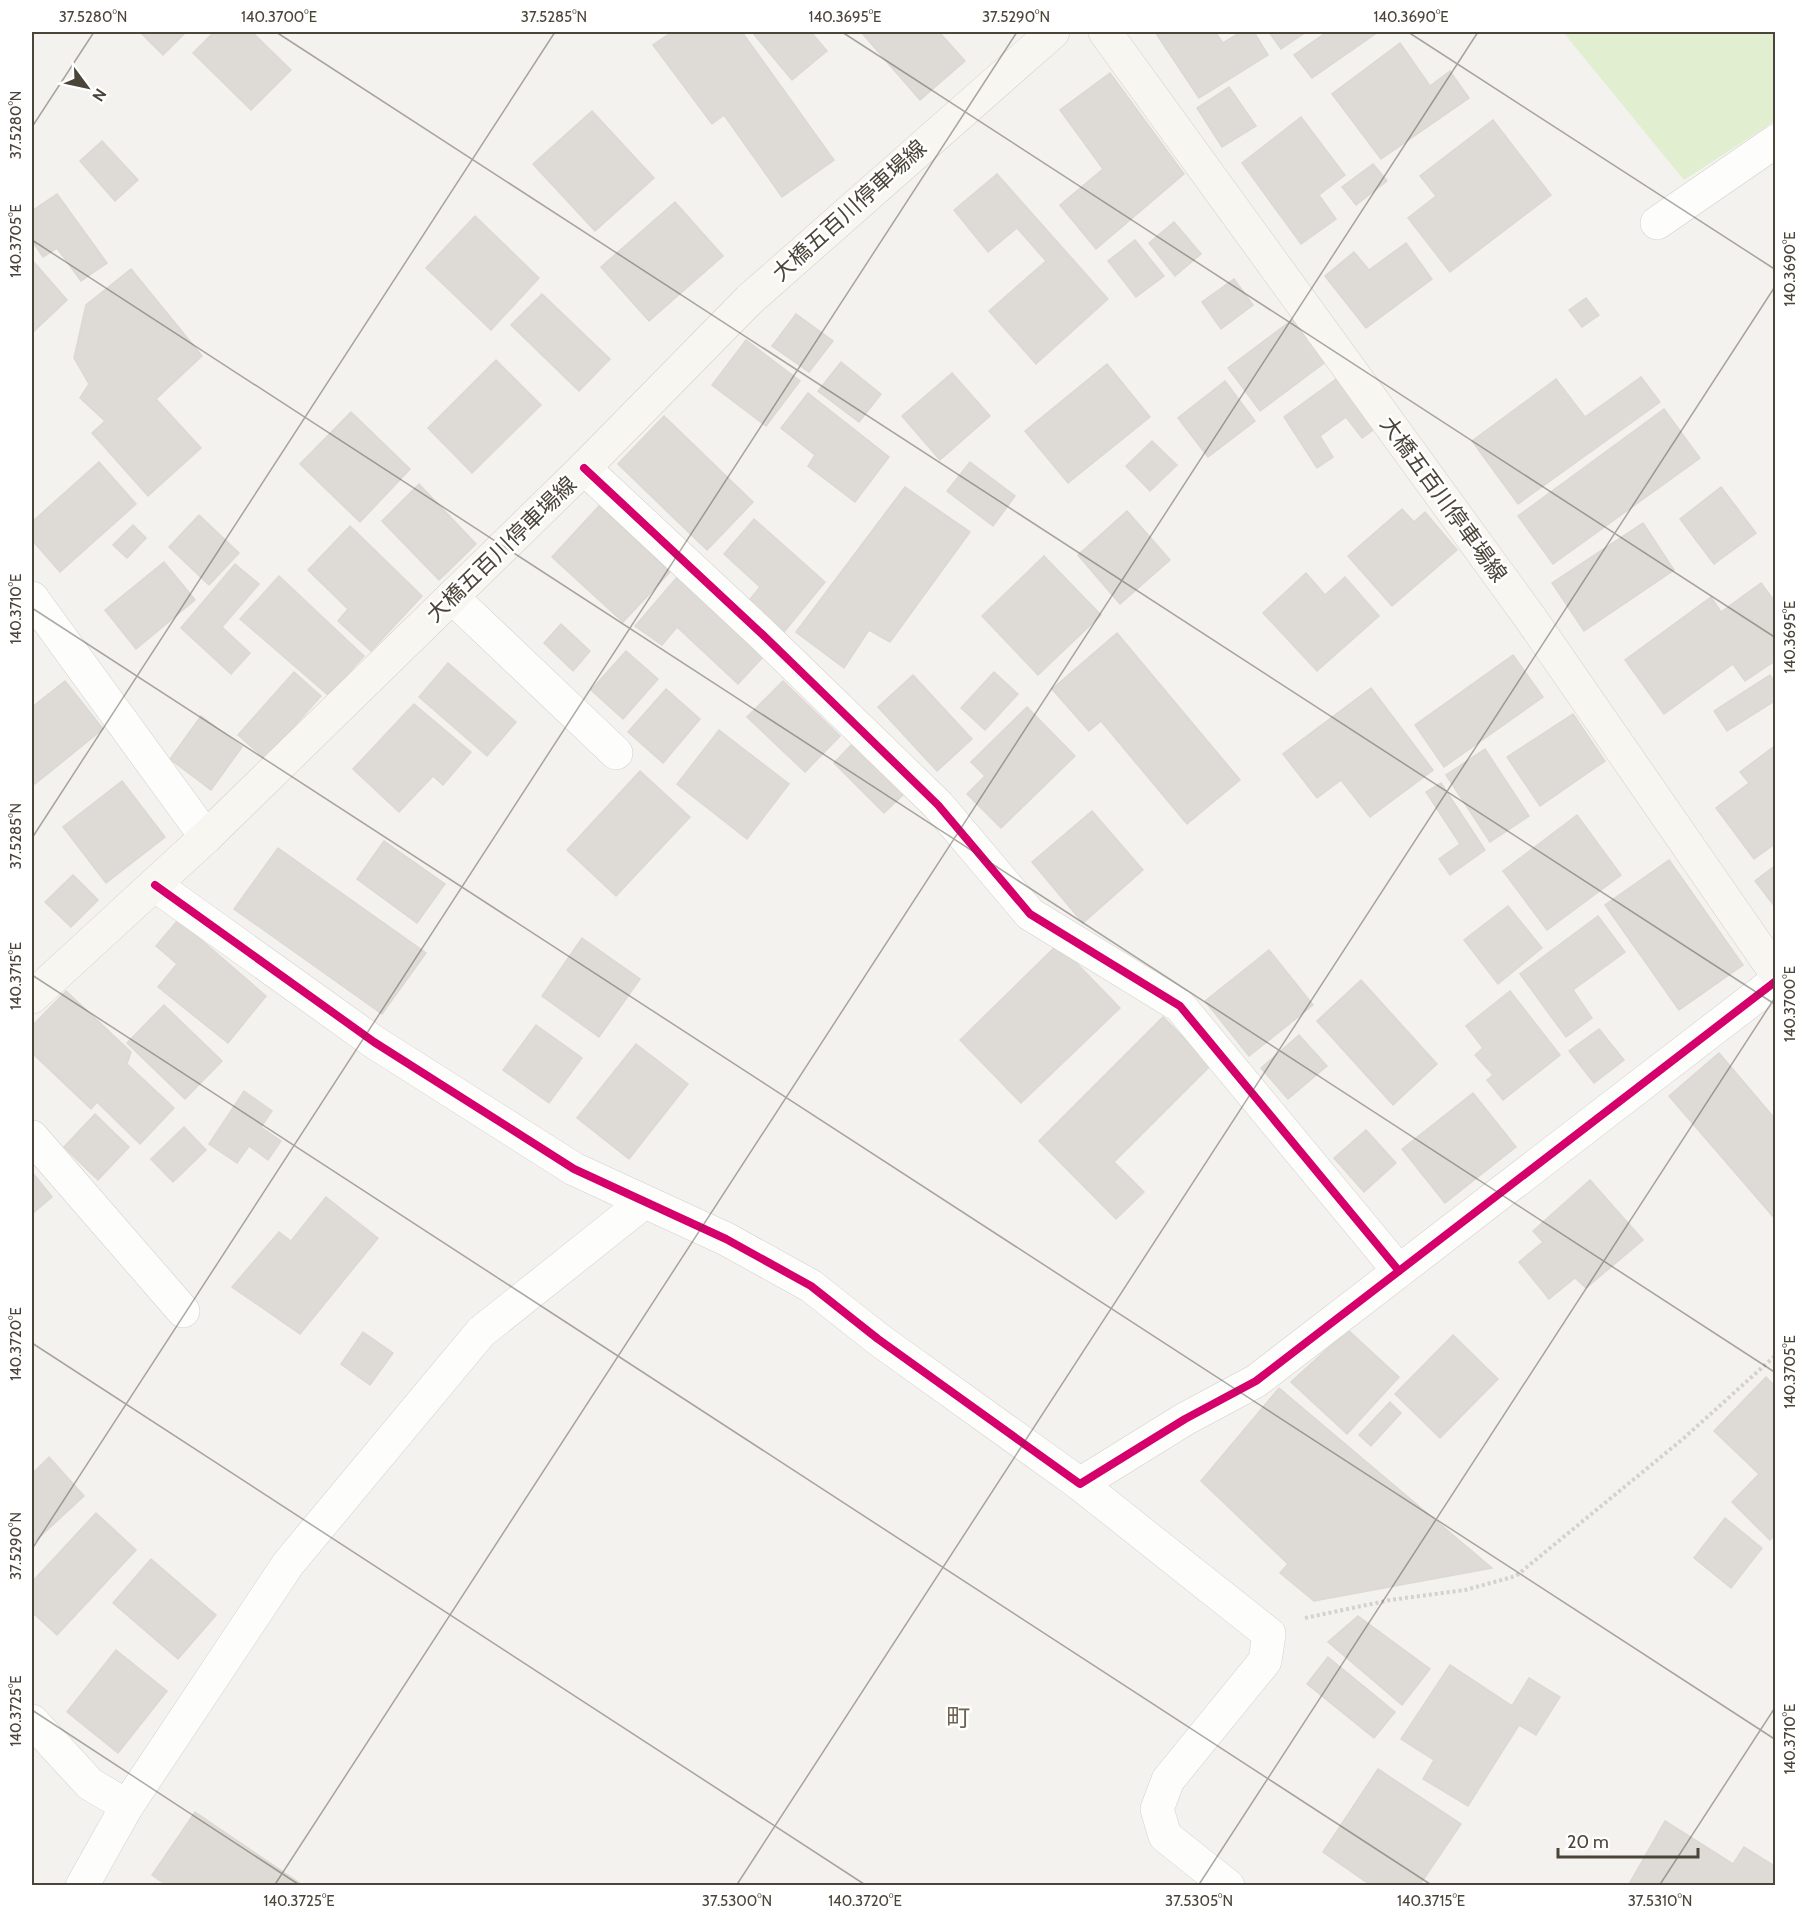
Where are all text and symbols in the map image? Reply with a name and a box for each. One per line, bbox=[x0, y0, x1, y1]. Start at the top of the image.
text: 37.5280°N bbox=[59, 8, 127, 26]
text: 140.3700°E bbox=[241, 8, 317, 26]
text: 37.5285°N bbox=[521, 8, 587, 26]
text: 140.3695°E bbox=[809, 8, 881, 26]
text: 37.5290°N bbox=[982, 8, 1050, 26]
text: 140.3690°E bbox=[1373, 8, 1449, 26]
north arrow bbox=[57, 57, 117, 117]
text: N bbox=[88, 85, 110, 105]
text: 37.5280°N bbox=[7, 91, 25, 159]
street label: 大橋五百川停車場線 bbox=[767, 134, 932, 287]
text: 140.3705°E bbox=[7, 204, 25, 278]
text: 140.3690°E bbox=[1781, 231, 1799, 307]
street label: 大橋五百川停車場線 bbox=[1374, 411, 1513, 587]
street label: 大橋五百川停車場線 bbox=[421, 471, 582, 628]
text: 140.3710°E bbox=[7, 574, 25, 644]
text: 140.3695°E bbox=[1781, 601, 1799, 673]
text: 37.5285°N bbox=[7, 803, 25, 869]
text: 140.3715°E bbox=[7, 942, 25, 1010]
text: 140.3700°E bbox=[1781, 966, 1799, 1042]
text: 140.3720°E bbox=[7, 1307, 25, 1381]
text: 140.3705°E bbox=[1781, 1335, 1799, 1409]
text: 37.5290°N bbox=[7, 1512, 25, 1580]
text: 140.3725°E bbox=[7, 1675, 25, 1747]
district label: 町 bbox=[946, 1703, 970, 1732]
text: 140.3710°E bbox=[1781, 1704, 1799, 1774]
scale bar bbox=[1558, 1821, 1698, 1859]
text: 20 m bbox=[1567, 1831, 1609, 1853]
text: 140.3725°E bbox=[263, 1892, 335, 1910]
text: 37.5300°N bbox=[702, 1892, 772, 1910]
text: 140.3720°E bbox=[828, 1892, 902, 1910]
text: 37.5305°N bbox=[1165, 1892, 1233, 1910]
text: 140.3715°E bbox=[1397, 1892, 1465, 1910]
text: 37.5310°N bbox=[1628, 1892, 1692, 1910]

